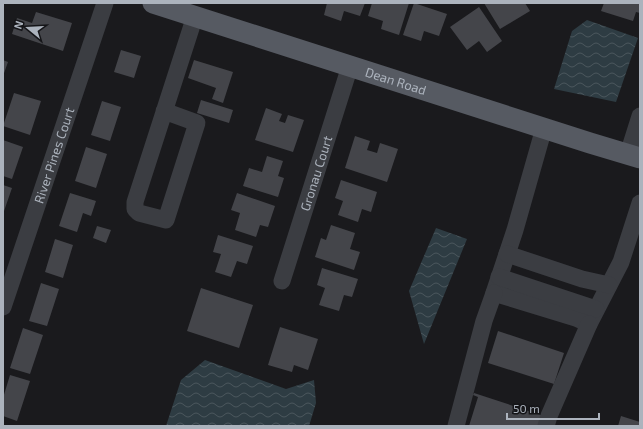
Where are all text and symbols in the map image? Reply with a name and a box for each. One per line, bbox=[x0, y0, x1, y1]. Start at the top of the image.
north arrow bbox=[8, 8, 48, 48]
text: N bbox=[11, 19, 25, 31]
street label: Dean Road bbox=[363, 64, 428, 98]
street label: River Pines Court bbox=[30, 105, 77, 205]
street label: Gronau Court bbox=[297, 134, 335, 213]
scale bar bbox=[507, 395, 599, 421]
text: 50 m bbox=[513, 401, 540, 415]

